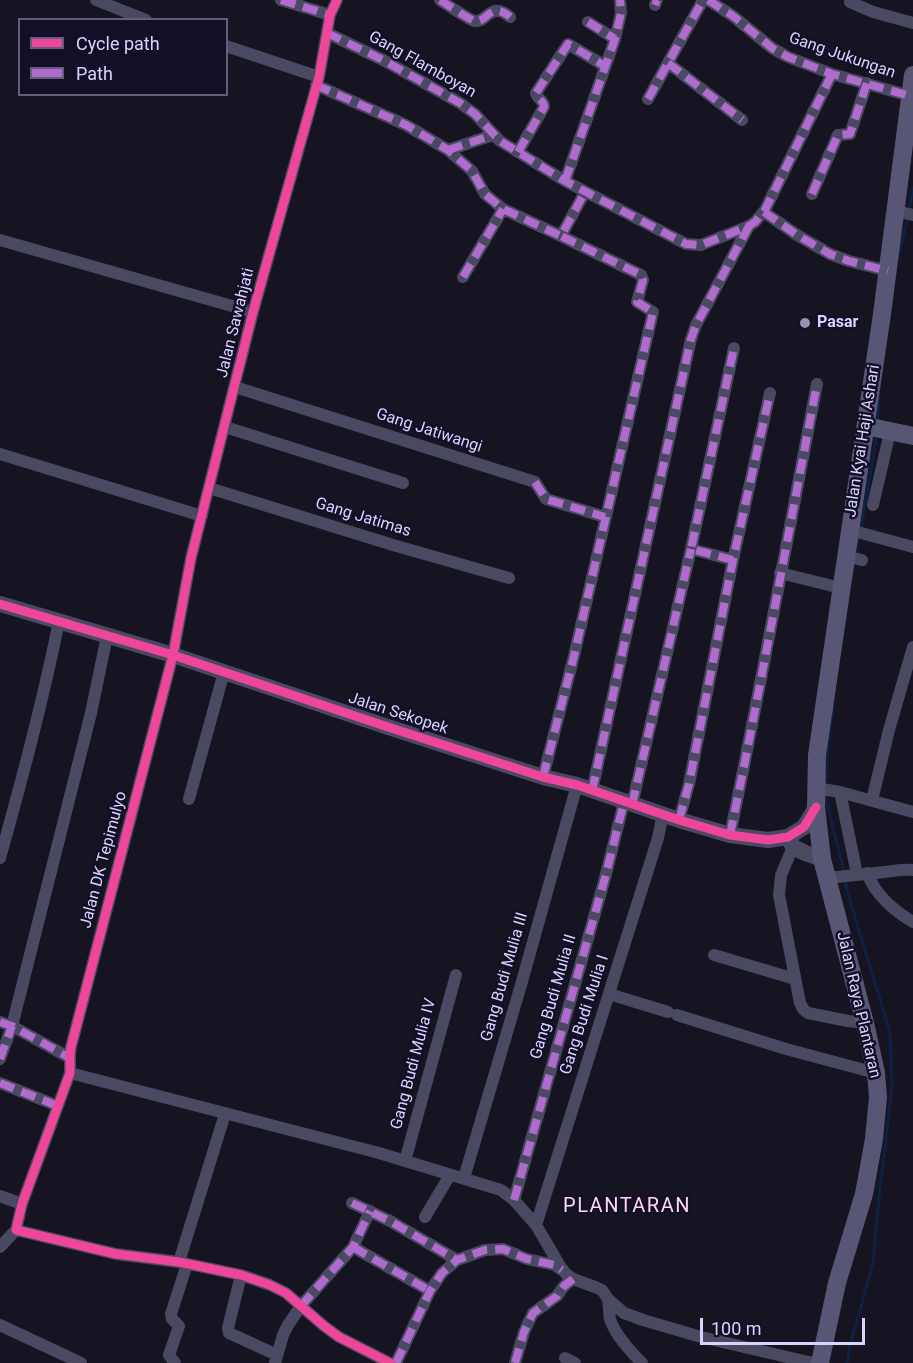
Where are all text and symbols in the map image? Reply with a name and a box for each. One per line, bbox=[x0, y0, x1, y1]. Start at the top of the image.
legend bbox=[18, 18, 228, 96]
street label: Gang Flamboyan bbox=[365, 28, 479, 102]
street label: Gang Jukungan bbox=[786, 29, 898, 83]
text: Cycle path bbox=[76, 33, 160, 54]
text: Path bbox=[76, 63, 113, 84]
street label: Jalan Sawahjati bbox=[213, 266, 259, 380]
place label: Pasar bbox=[817, 313, 858, 333]
marker: Pasar bbox=[798, 316, 812, 330]
street label: Jalan Kyai Haji Ashari bbox=[841, 363, 885, 519]
street label: Gang Jatiwangi bbox=[373, 405, 485, 457]
street label: Gang Jatimas bbox=[313, 494, 413, 542]
street label: Jalan Sekopek bbox=[346, 689, 450, 739]
street label: Jalan DK Tepimulyo bbox=[76, 789, 132, 931]
street label: Gang Budi Mulia III bbox=[477, 910, 533, 1044]
street label: Jalan Raya Plantaran bbox=[832, 930, 884, 1080]
street label: Gang Budi Mulia II bbox=[527, 932, 581, 1062]
street label: Gang Budi Mulia I bbox=[557, 953, 613, 1077]
street label: Gang Budi Mulia IV bbox=[387, 996, 441, 1132]
district label: PLANTARAN bbox=[563, 1195, 691, 1219]
scale bar bbox=[703, 1306, 868, 1344]
text: 100 m bbox=[711, 1318, 762, 1339]

